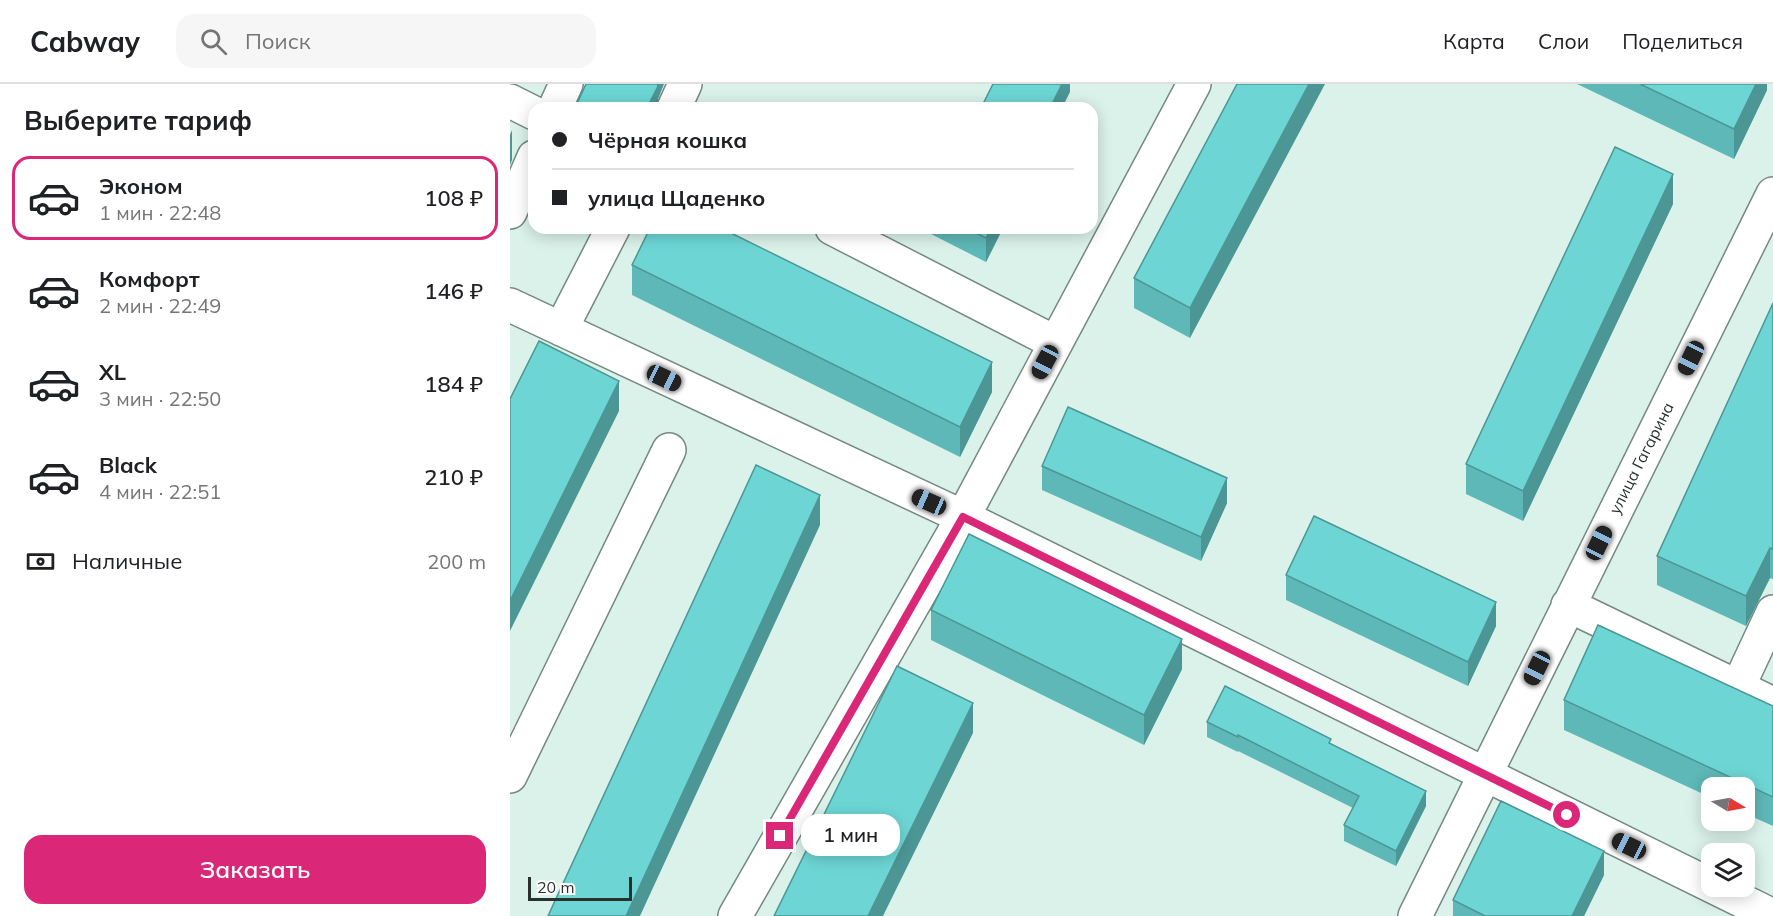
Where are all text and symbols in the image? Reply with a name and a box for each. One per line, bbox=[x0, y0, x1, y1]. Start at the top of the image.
search box bbox=[176, 14, 596, 68]
text: Cabway bbox=[30, 24, 140, 59]
icon: search bbox=[197, 25, 230, 58]
text: Поиск bbox=[245, 27, 311, 55]
text: Карта bbox=[1443, 28, 1505, 54]
text: Слои bbox=[1538, 28, 1589, 54]
text: Поделиться bbox=[1622, 28, 1743, 54]
text: Выберите тариф bbox=[24, 103, 252, 137]
text: Чёрная кошка bbox=[588, 126, 747, 154]
icon: car bbox=[27, 171, 81, 225]
text: Эконом bbox=[99, 172, 183, 200]
text: 108 ₽ bbox=[424, 184, 483, 212]
text: улица Щаденко bbox=[588, 184, 765, 212]
text: 1 мин · 22:48 bbox=[99, 200, 221, 225]
icon: car bbox=[27, 264, 81, 318]
text: Комфорт bbox=[99, 265, 200, 293]
text: 146 ₽ bbox=[424, 277, 483, 305]
text: 2 мин · 22:49 bbox=[99, 293, 221, 318]
car bbox=[1675, 338, 1707, 378]
car bbox=[1029, 342, 1061, 382]
icon: car bbox=[27, 357, 81, 411]
text: XL bbox=[99, 358, 126, 386]
car bbox=[644, 362, 684, 394]
text: 184 ₽ bbox=[424, 370, 483, 398]
text: 3 мин · 22:50 bbox=[99, 386, 221, 411]
street label: улица Гагарина bbox=[1604, 399, 1678, 517]
icon: car bbox=[27, 450, 81, 504]
text: Black bbox=[99, 451, 157, 479]
text: 210 ₽ bbox=[424, 463, 483, 491]
text: 4 мин · 22:51 bbox=[99, 479, 221, 504]
car bbox=[909, 486, 949, 518]
car bbox=[1583, 523, 1615, 563]
icon: cash bbox=[24, 545, 57, 578]
text: Наличные bbox=[72, 547, 182, 575]
text: 200 m bbox=[427, 549, 486, 574]
car bbox=[1521, 648, 1553, 688]
north arrow bbox=[1701, 777, 1755, 831]
map controls bbox=[1701, 777, 1755, 897]
route start bbox=[1553, 801, 1580, 828]
callout: 1 мин bbox=[801, 815, 900, 857]
route end bbox=[766, 822, 793, 849]
text: 1 мин bbox=[823, 822, 878, 847]
car bbox=[1609, 830, 1649, 862]
button: Заказать bbox=[24, 835, 486, 904]
button: layers bbox=[1701, 843, 1755, 897]
scale bar bbox=[528, 874, 632, 902]
text: 20 m bbox=[537, 877, 574, 897]

